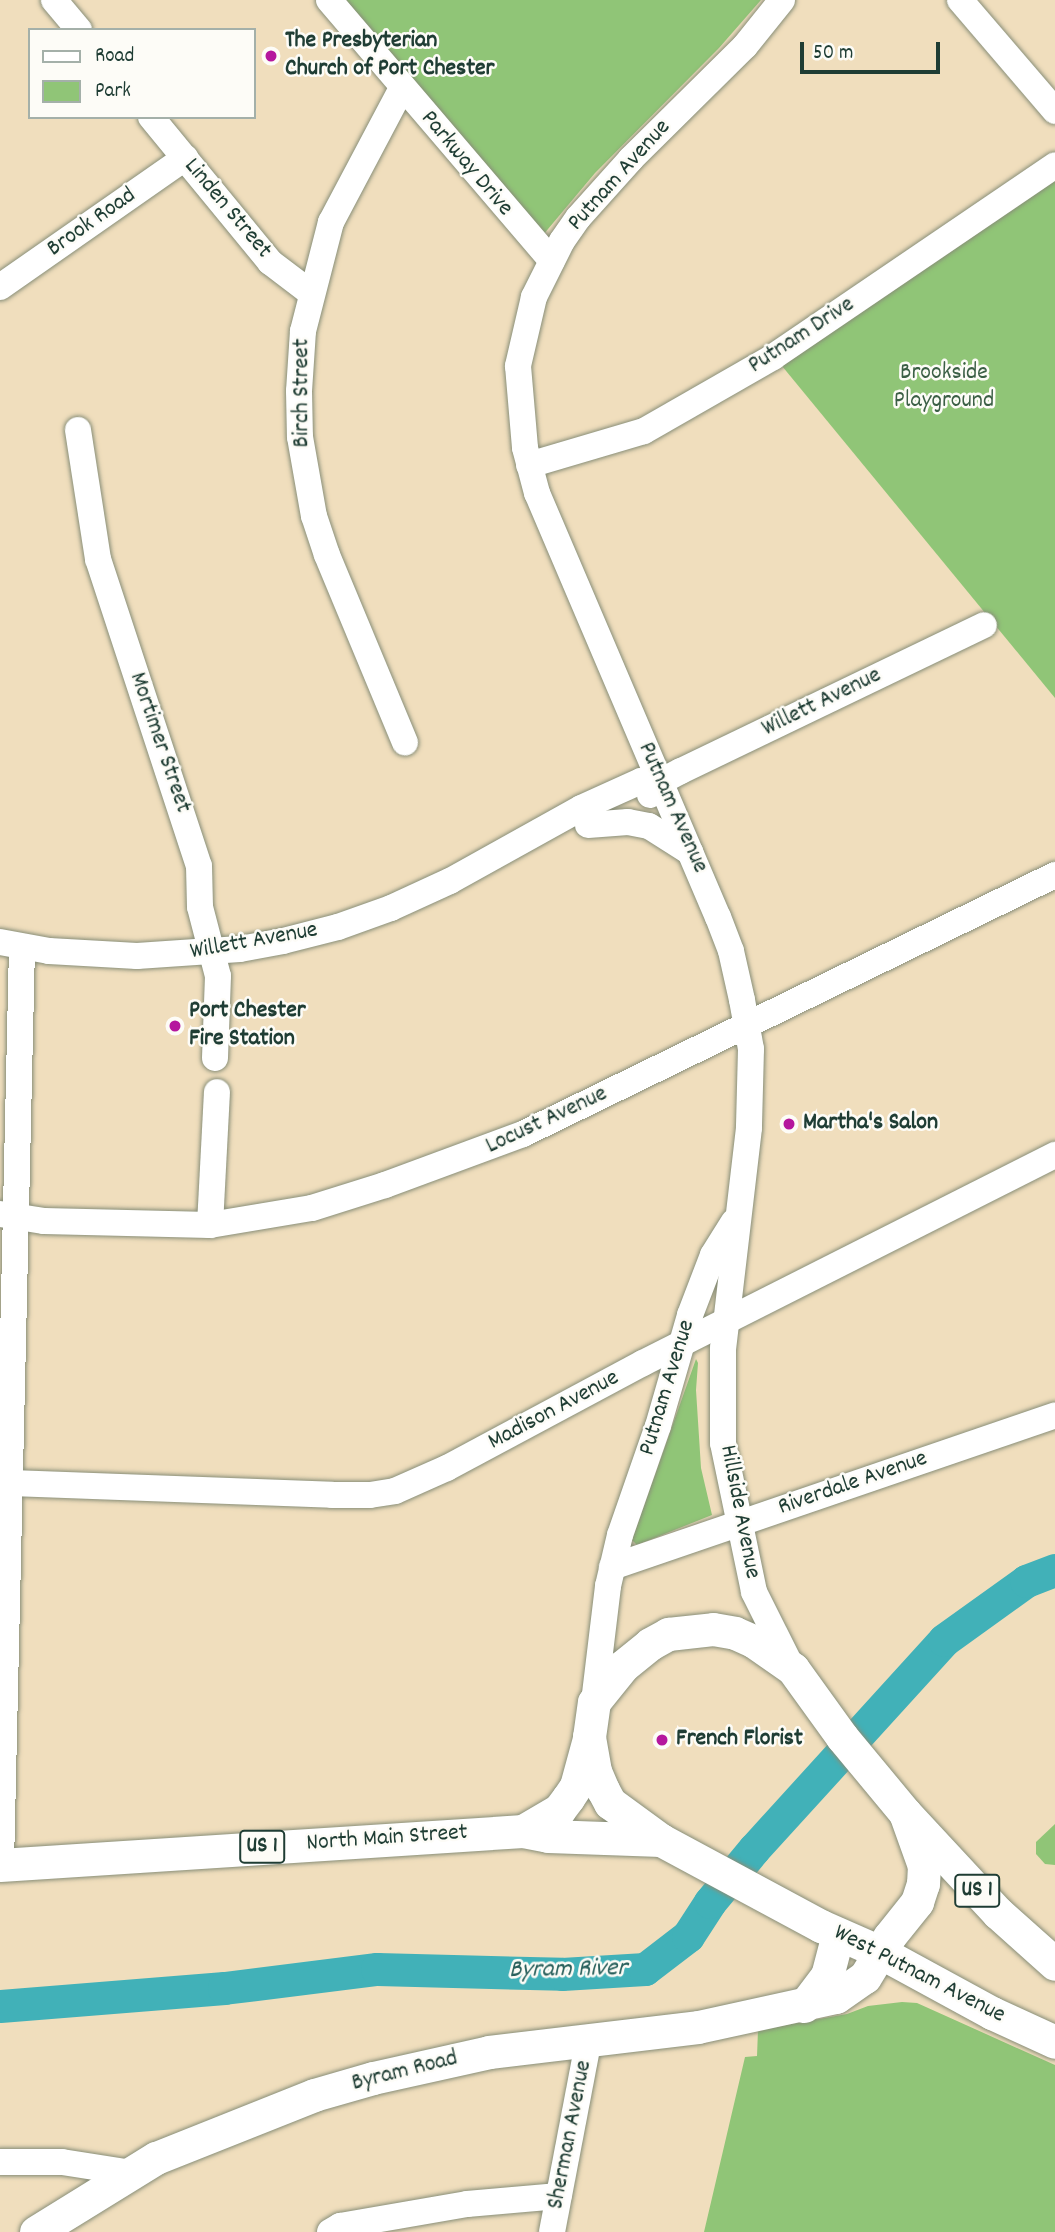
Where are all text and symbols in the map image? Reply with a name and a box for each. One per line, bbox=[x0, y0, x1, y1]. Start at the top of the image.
legend bbox=[28, 28, 256, 119]
place label: The Presbyterian Church of Port Chester bbox=[285, 28, 495, 84]
scale bar bbox=[803, 28, 943, 72]
text: 50 m bbox=[813, 39, 853, 69]
text: Road bbox=[95, 42, 134, 72]
marker: The Presbyterian Church of Port Chester bbox=[263, 48, 279, 64]
text: Park bbox=[95, 77, 131, 107]
street label: Parkway Drive bbox=[413, 105, 519, 223]
street label: Putnam Avenue bbox=[562, 114, 678, 238]
street label: Linden Street bbox=[177, 153, 277, 265]
street label: Brook Road bbox=[42, 182, 142, 264]
street label: Putnam Drive bbox=[744, 291, 860, 381]
street label: Birch Street bbox=[289, 338, 317, 448]
park label: Brookside Playground bbox=[894, 360, 994, 416]
street label: Willett Avenue bbox=[758, 662, 886, 744]
street label: Mortimer Street bbox=[122, 669, 196, 817]
street label: Putnam Avenue bbox=[630, 738, 714, 878]
street label: Willett Avenue bbox=[188, 917, 320, 967]
place label: Port Chester Fire Station bbox=[189, 998, 306, 1054]
marker: Port Chester Fire Station bbox=[167, 1018, 183, 1034]
street label: Locust Avenue bbox=[482, 1080, 612, 1162]
place label: Martha's Salon bbox=[803, 1110, 938, 1138]
marker: Martha's Salon bbox=[781, 1116, 797, 1132]
street label: Putnam Avenue bbox=[634, 1317, 702, 1459]
street label: Madison Avenue bbox=[484, 1364, 624, 1458]
street label: Hillside Avenue bbox=[712, 1443, 766, 1581]
street label: Riverdale Avenue bbox=[775, 1445, 931, 1523]
place label: French Florist bbox=[676, 1726, 803, 1754]
marker: French Florist bbox=[654, 1732, 670, 1748]
street label: North Main Street bbox=[305, 1819, 469, 1859]
road number: US 1 bbox=[238, 1828, 286, 1866]
road number: US 1 bbox=[953, 1872, 1002, 1910]
street label: West Putnam Avenue bbox=[828, 1919, 1010, 2031]
water label: Byram River bbox=[509, 1953, 627, 1987]
street label: Byram Road bbox=[349, 2045, 461, 2099]
street label: Sherman Avenue bbox=[542, 2058, 600, 2212]

